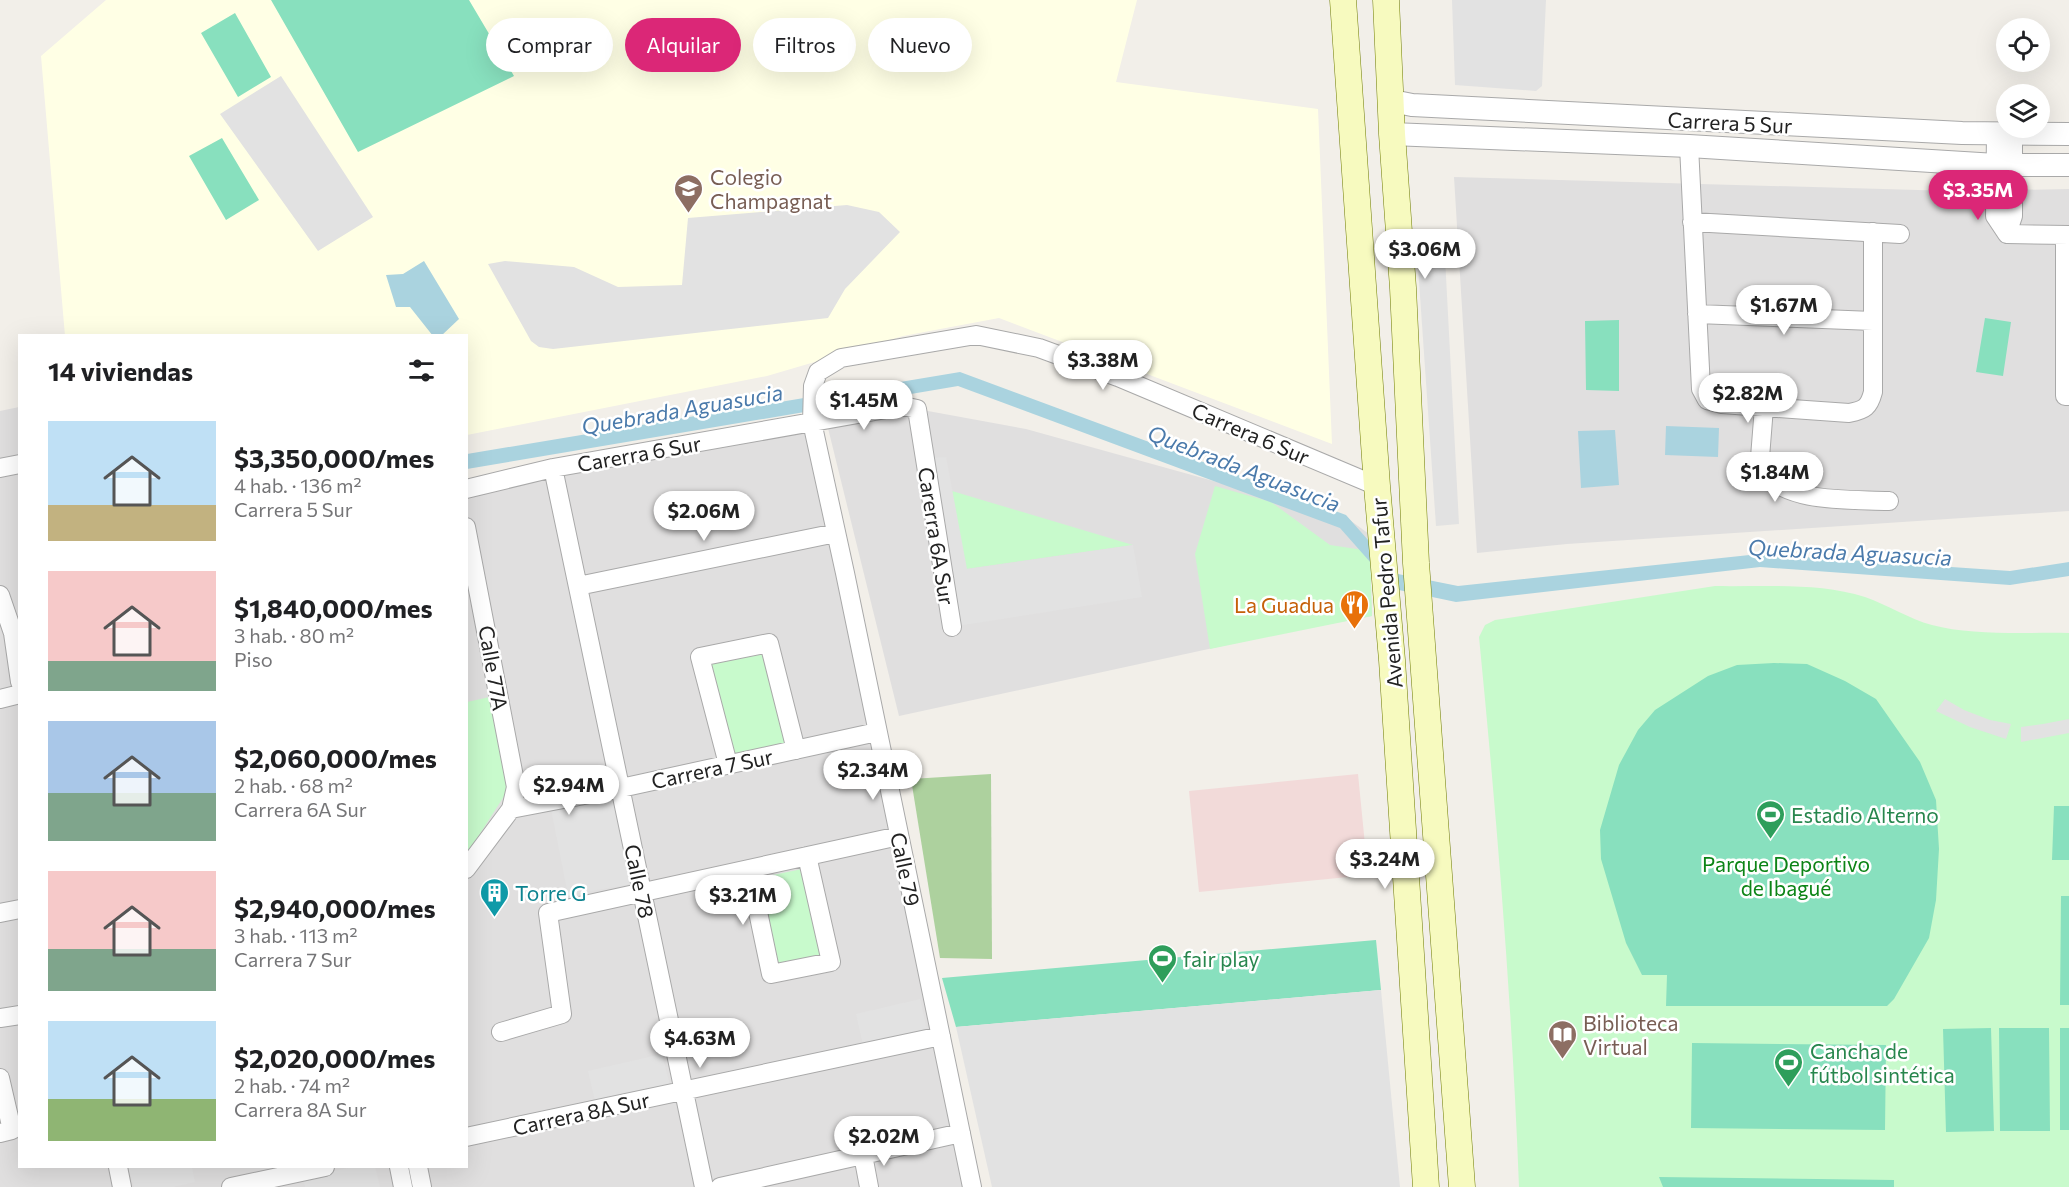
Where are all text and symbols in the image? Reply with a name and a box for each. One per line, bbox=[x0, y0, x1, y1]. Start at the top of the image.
chip: Comprar bbox=[486, 18, 613, 72]
chip: Alquilar bbox=[625, 18, 741, 72]
chip: Filtros bbox=[753, 18, 856, 72]
chip: Nuevo bbox=[868, 18, 972, 72]
map controls bbox=[1996, 18, 2050, 138]
button: locate bbox=[1996, 18, 2050, 72]
button: layers bbox=[1996, 84, 2050, 138]
street label: Carrera 5 Sur bbox=[1667, 106, 1793, 138]
place label: Colegio Champagnat bbox=[710, 164, 832, 213]
pin: $3.35M bbox=[1929, 170, 2027, 221]
school or university icon: Colegio Champagnat bbox=[673, 172, 705, 214]
text: $3.35M bbox=[1943, 177, 2013, 201]
pin: $3.06M bbox=[1376, 229, 1474, 280]
text: $3.06M bbox=[1389, 236, 1461, 260]
pin: $1.67M bbox=[1735, 285, 1833, 336]
text: $1.67M bbox=[1750, 292, 1818, 316]
pin: $3.38M bbox=[1054, 340, 1152, 391]
text: $3.38M bbox=[1067, 347, 1139, 371]
icon: filters bbox=[405, 354, 438, 387]
text: 14 viviendas bbox=[48, 355, 193, 386]
pin: $2.82M bbox=[1699, 373, 1797, 424]
water label: Quebrada Aguasucia bbox=[579, 378, 785, 440]
pin: $1.45M bbox=[815, 380, 913, 431]
text: $2.82M bbox=[1713, 380, 1783, 404]
text: $1.45M bbox=[830, 387, 898, 411]
street label: Carrera 6 Sur bbox=[1188, 397, 1314, 469]
water label: Quebrada Aguasucia bbox=[1144, 419, 1344, 517]
street label: Carerra 6 Sur bbox=[575, 430, 703, 476]
text: $3,350,000/mes bbox=[234, 442, 434, 473]
icon: home bbox=[96, 445, 168, 517]
pin: $1.84M bbox=[1726, 452, 1824, 503]
text: $1.84M bbox=[1740, 459, 1810, 483]
street label: Carerra 6A Sur bbox=[914, 465, 960, 607]
text: 4 hab. · 136 m² bbox=[234, 473, 362, 497]
pin: $2.06M bbox=[655, 491, 753, 542]
text: Carrera 5 Sur bbox=[234, 497, 353, 521]
street label: Avenida Pedro Tafur bbox=[1365, 497, 1407, 689]
text: $2.06M bbox=[668, 498, 740, 522]
water label: Quebrada Aguasucia bbox=[1747, 533, 1953, 571]
restaurant icon: La Guadua bbox=[1339, 588, 1371, 630]
text: $1,840,000/mes bbox=[234, 592, 433, 623]
place label: La Guadua bbox=[1234, 592, 1334, 617]
icon: home bbox=[96, 595, 168, 667]
text: 3 hab. · 80 m² bbox=[234, 623, 354, 647]
street label: Calle 77A bbox=[474, 623, 514, 713]
text: Piso bbox=[234, 647, 273, 671]
text: $2,060,000/mes bbox=[234, 742, 437, 773]
street label: Carrera 7 Sur bbox=[649, 743, 775, 793]
icon: home bbox=[96, 745, 168, 817]
pin: $2.34M bbox=[824, 750, 922, 801]
text: $2.34M bbox=[837, 757, 909, 781]
pin: $2.94M bbox=[520, 765, 618, 816]
text: $2.94M bbox=[533, 772, 605, 796]
text: 2 hab. · 68 m² bbox=[234, 773, 353, 797]
text: Carrera 6A Sur bbox=[234, 797, 367, 821]
sports icon: Estadio Alterno bbox=[1754, 798, 1786, 840]
place label: Estadio Alterno bbox=[1791, 802, 1939, 827]
street label: Calle 79 bbox=[886, 830, 926, 908]
pin: $3.24M bbox=[1336, 839, 1434, 890]
street label: Calle 78 bbox=[620, 842, 660, 920]
text: $3.24M bbox=[1350, 846, 1420, 870]
park label: Parque Deportivo de Ibagué bbox=[1702, 851, 1870, 900]
pin: $3.21M bbox=[694, 875, 792, 926]
building icon: Torre G bbox=[478, 876, 510, 918]
place label: Torre G bbox=[515, 880, 586, 905]
text: $3.21M bbox=[709, 882, 777, 906]
text: $2,940,000/mes bbox=[234, 892, 436, 923]
icon: home bbox=[96, 895, 168, 967]
text: 3 hab. · 113 m² bbox=[234, 923, 357, 947]
sports icon: fair play bbox=[1146, 942, 1178, 984]
place label: fair play bbox=[1183, 946, 1259, 971]
text: Carrera 7 Sur bbox=[234, 947, 352, 971]
place label: Biblioteca Virtual bbox=[1583, 1010, 1678, 1059]
pin: $4.63M bbox=[651, 1018, 749, 1069]
library icon: Biblioteca Virtual bbox=[1546, 1018, 1578, 1060]
text: $4.63M bbox=[664, 1025, 736, 1049]
place label: Cancha de fútbol sintética bbox=[1810, 1038, 1955, 1087]
text: $2,020,000/mes bbox=[234, 1042, 435, 1073]
icon: home bbox=[96, 1045, 168, 1117]
sports icon: Cancha de fútbol sintética bbox=[1773, 1046, 1805, 1088]
text: 2 hab. · 74 m² bbox=[234, 1073, 350, 1097]
street label: Carrera 8A Sur bbox=[510, 1086, 652, 1140]
text: Carrera 8A Sur bbox=[234, 1097, 367, 1121]
pin: $2.02M bbox=[835, 1116, 933, 1167]
text: $2.02M bbox=[848, 1123, 920, 1147]

